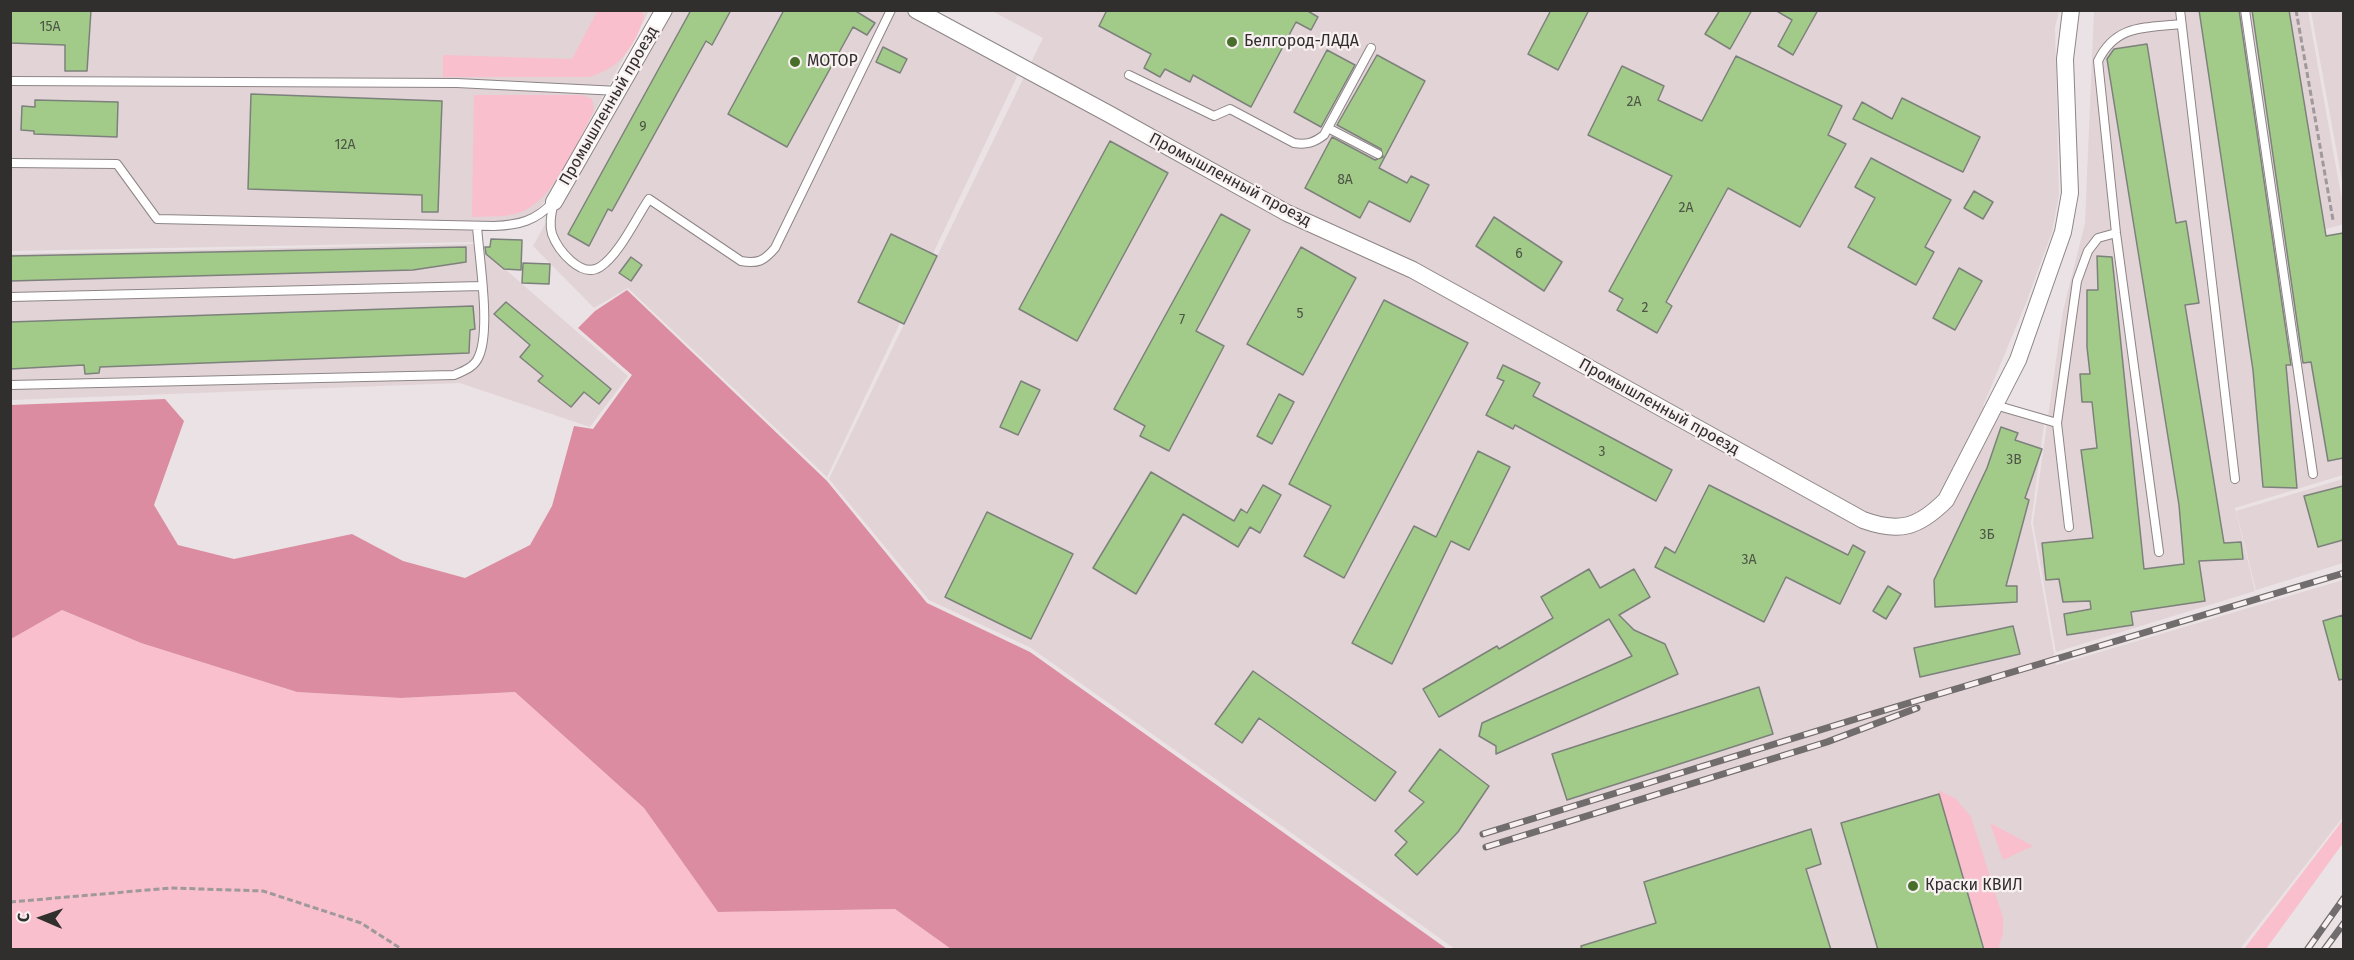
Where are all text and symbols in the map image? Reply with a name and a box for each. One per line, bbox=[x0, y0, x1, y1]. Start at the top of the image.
house number: 15А bbox=[39, 19, 61, 35]
street label: Промышленный проезд bbox=[556, 23, 662, 189]
place label: Белгород-ЛАДА bbox=[1244, 32, 1359, 52]
marker: Белгород-ЛАДА bbox=[1225, 35, 1239, 49]
place label: МОТОР bbox=[807, 52, 858, 72]
marker: МОТОР bbox=[788, 55, 802, 69]
house number: 2А bbox=[1627, 94, 1641, 110]
house number: 9 bbox=[639, 119, 647, 135]
street label: Промышленный проезд bbox=[1146, 129, 1314, 231]
house number: 12А bbox=[334, 137, 356, 153]
house number: 8А bbox=[1337, 172, 1353, 188]
house number: 2А bbox=[1679, 200, 1693, 216]
house number: 6 bbox=[1515, 246, 1523, 262]
house number: 2 bbox=[1642, 300, 1648, 316]
house number: 5 bbox=[1296, 306, 1304, 322]
house number: 7 bbox=[1179, 312, 1185, 328]
street label: Промышленный проезд bbox=[1575, 355, 1743, 459]
house number: 3 bbox=[1599, 444, 1605, 460]
house number: 3В bbox=[2006, 452, 2022, 468]
house number: 3Б bbox=[1979, 527, 1995, 543]
house number: 3А bbox=[1741, 552, 1757, 568]
place label: Краски КВИЛ bbox=[1925, 876, 2023, 896]
marker: Краски КВИЛ bbox=[1906, 879, 1920, 893]
north arrow bbox=[12, 888, 72, 948]
text: С bbox=[14, 912, 33, 922]

